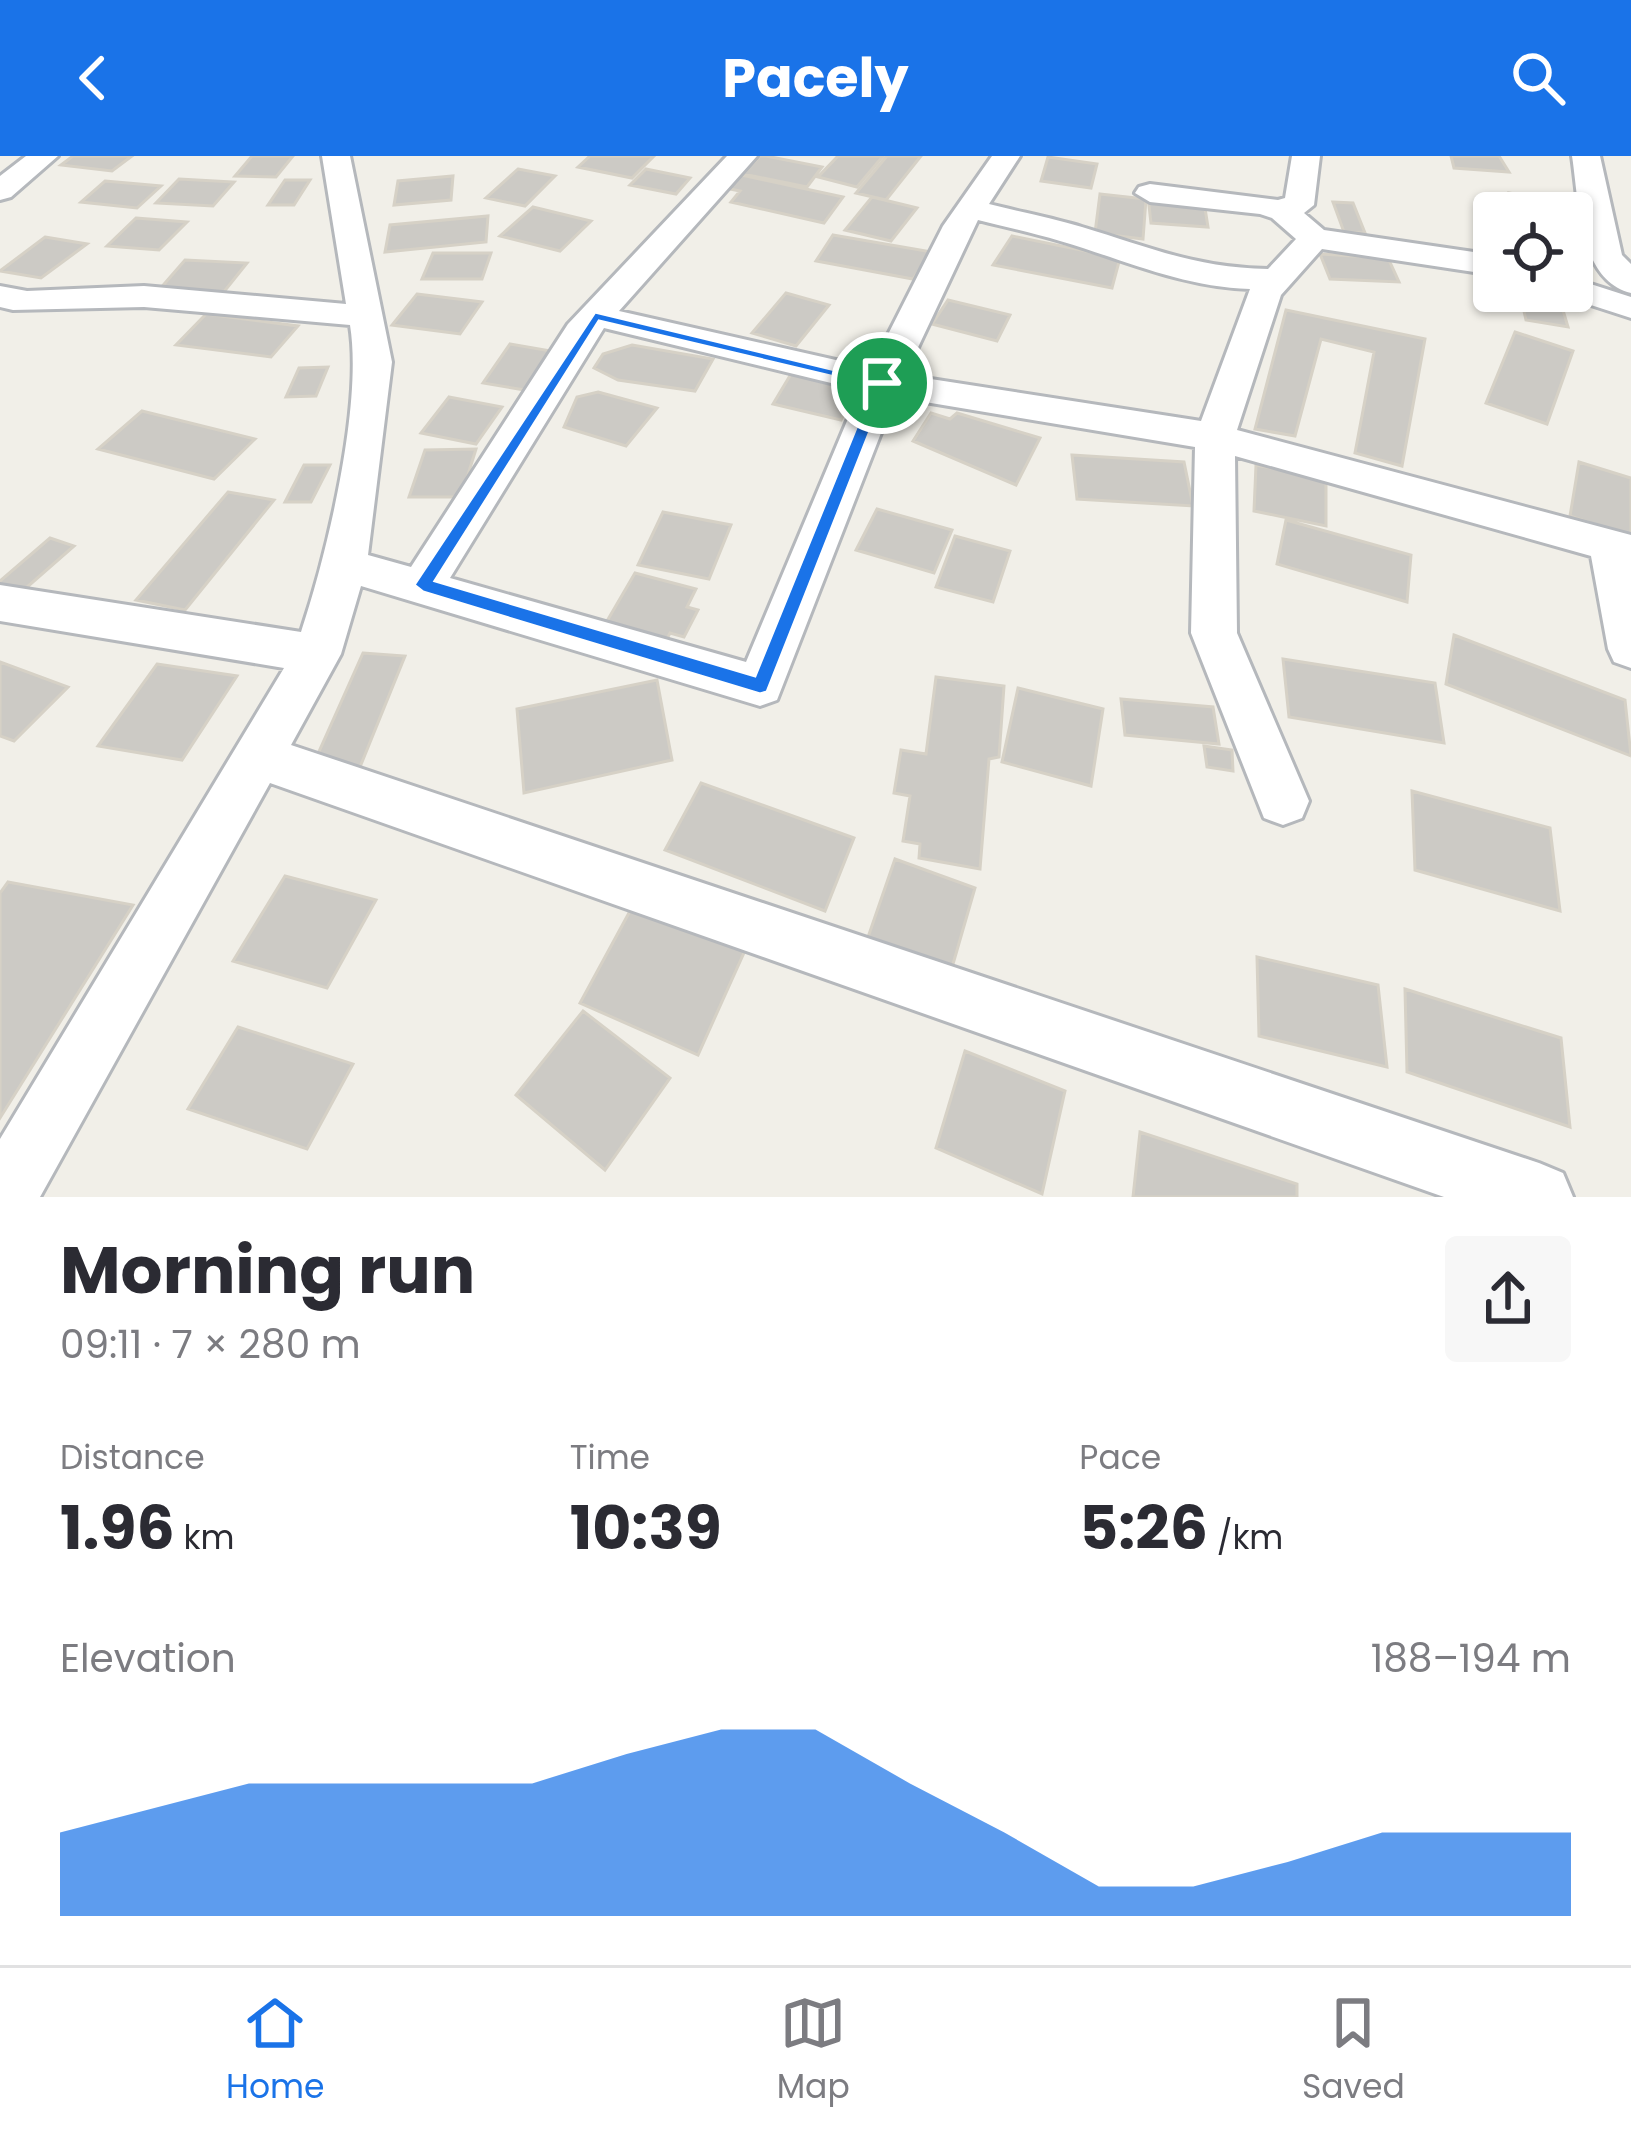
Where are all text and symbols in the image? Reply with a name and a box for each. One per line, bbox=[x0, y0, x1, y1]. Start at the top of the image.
text: Pacely bbox=[722, 40, 909, 116]
icon: back bbox=[60, 45, 126, 111]
icon: search bbox=[1505, 45, 1571, 111]
map controls bbox=[1473, 192, 1593, 312]
button: locate bbox=[1473, 192, 1593, 312]
pin bbox=[831, 332, 933, 434]
icon: arrive bbox=[849, 350, 915, 416]
text: Morning run bbox=[60, 1224, 475, 1316]
button: share bbox=[1445, 1236, 1571, 1362]
text: 09:11 · 7 × 280 m bbox=[60, 1317, 361, 1372]
text: Distance bbox=[60, 1434, 205, 1481]
text: Time bbox=[570, 1434, 650, 1481]
text: Pace bbox=[1079, 1434, 1161, 1481]
text: 1.96 bbox=[60, 1486, 175, 1570]
text: 10:39 bbox=[570, 1486, 722, 1570]
text: 5:26 bbox=[1079, 1486, 1208, 1570]
text: km bbox=[175, 1514, 234, 1561]
text: /km bbox=[1208, 1514, 1283, 1561]
text: Elevation bbox=[60, 1631, 236, 1686]
text: 188–194 m bbox=[1371, 1631, 1571, 1686]
tab: Home bbox=[226, 1990, 325, 2112]
tab: Map bbox=[777, 1990, 850, 2112]
tab: Saved bbox=[1302, 1990, 1405, 2112]

